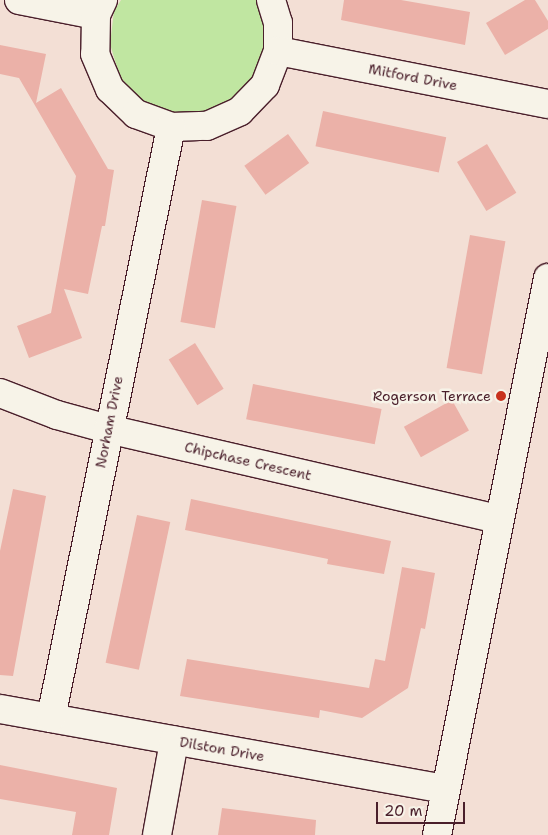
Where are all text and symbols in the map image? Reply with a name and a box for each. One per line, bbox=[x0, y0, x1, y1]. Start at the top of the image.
street label: Mitford Drive bbox=[367, 60, 459, 94]
street label: Norham Drive bbox=[92, 375, 126, 469]
place label: Rogerson Terrace bbox=[373, 388, 491, 404]
marker: Rogerson Terrace bbox=[495, 390, 507, 402]
street label: Chipchase Crescent bbox=[183, 438, 313, 484]
street label: Dilston Drive bbox=[178, 733, 266, 765]
scale bar bbox=[378, 792, 467, 824]
text: 20 m bbox=[384, 801, 423, 821]

